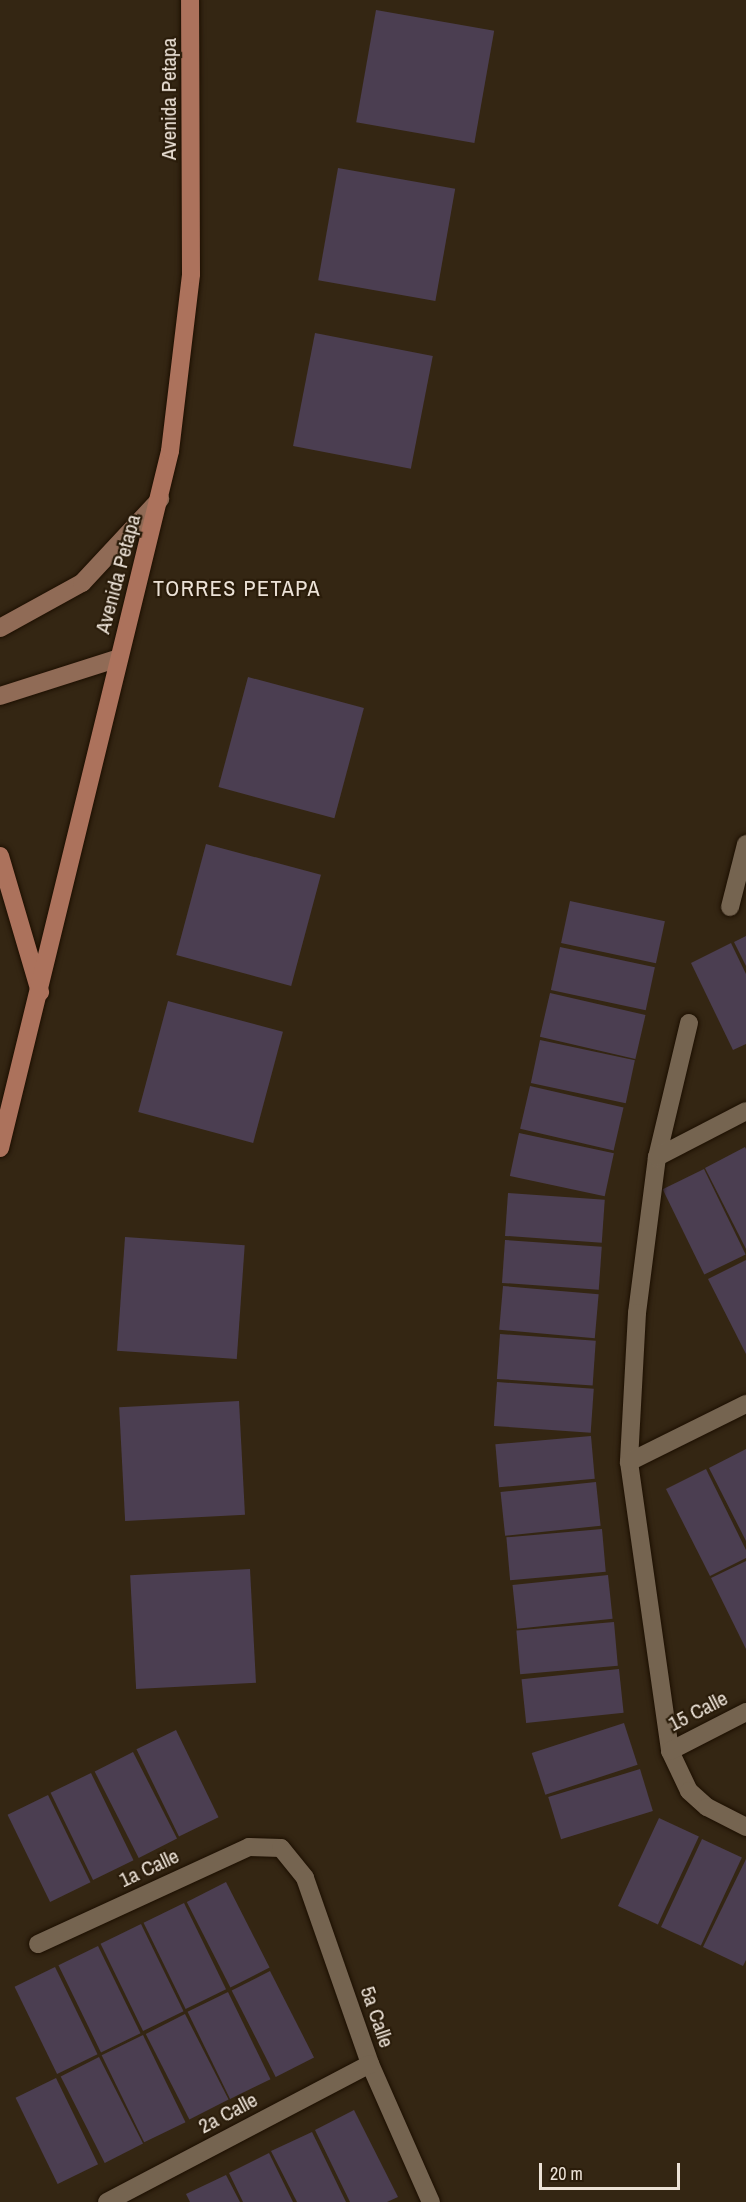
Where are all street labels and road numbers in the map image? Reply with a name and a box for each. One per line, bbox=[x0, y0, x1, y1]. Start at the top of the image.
street label: Avenida Petapa bbox=[156, 38, 182, 160]
street label: Avenida Petapa bbox=[90, 512, 146, 636]
street label: 15 Calle bbox=[664, 1685, 732, 1737]
street label: 1a Calle bbox=[115, 1843, 183, 1893]
street label: 5a Calle bbox=[355, 1983, 399, 2051]
street label: 2a Calle bbox=[194, 2087, 262, 2139]

